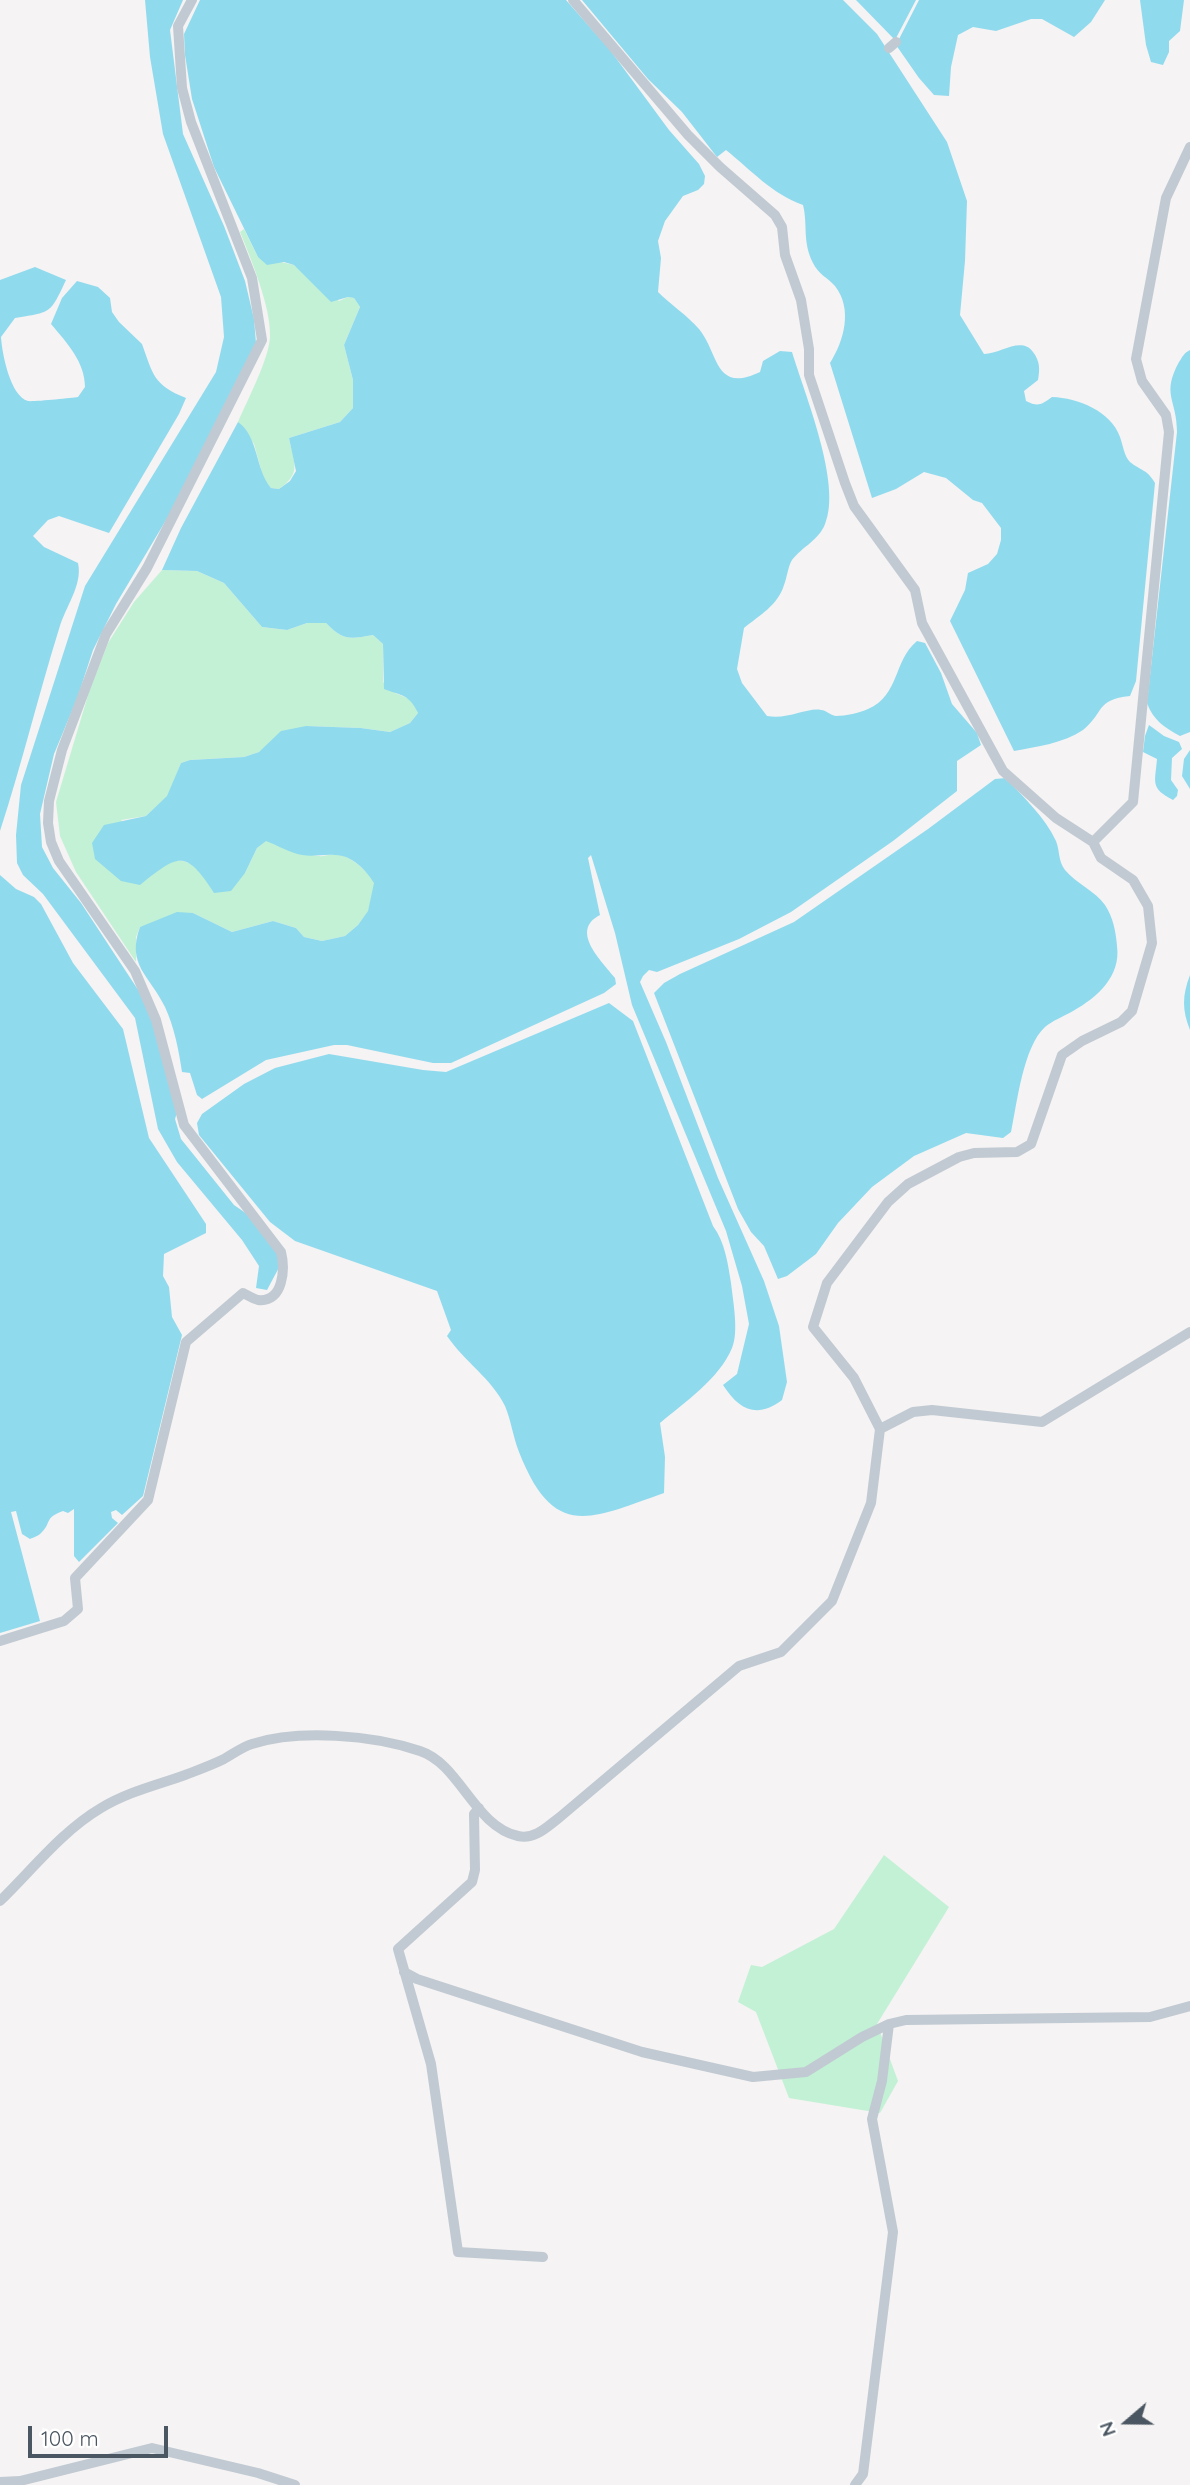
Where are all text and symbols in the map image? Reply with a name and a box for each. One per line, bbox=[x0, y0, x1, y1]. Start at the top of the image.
north arrow bbox=[1092, 2387, 1162, 2457]
scale bar bbox=[32, 2412, 172, 2456]
text: N bbox=[1094, 2419, 1121, 2440]
text: 100 m bbox=[41, 2425, 99, 2451]

